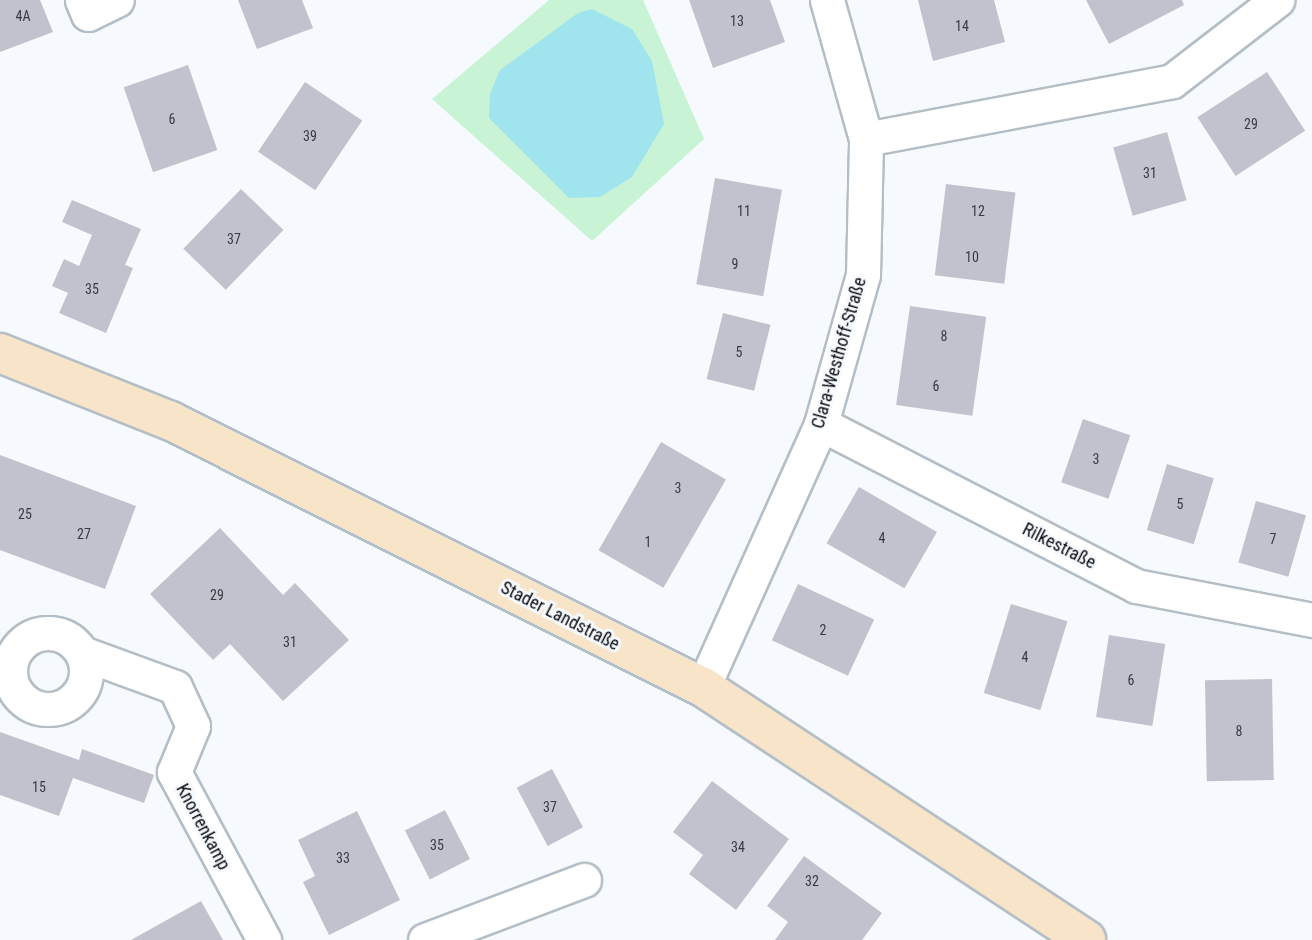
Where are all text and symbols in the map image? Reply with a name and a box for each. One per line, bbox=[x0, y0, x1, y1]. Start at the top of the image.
house number: 4A bbox=[16, 8, 30, 24]
house number: 13 bbox=[730, 13, 744, 29]
house number: 14 bbox=[955, 18, 969, 34]
house number: 6 bbox=[169, 111, 175, 127]
house number: 29 bbox=[1244, 116, 1258, 132]
house number: 39 bbox=[303, 128, 317, 144]
house number: 31 bbox=[1143, 165, 1157, 181]
house number: 11 bbox=[737, 203, 751, 219]
house number: 12 bbox=[971, 203, 985, 219]
house number: 37 bbox=[227, 231, 241, 247]
house number: 10 bbox=[965, 249, 979, 265]
house number: 9 bbox=[732, 256, 738, 272]
street label: Clara-Westhoff-Straße bbox=[807, 275, 871, 431]
house number: 35 bbox=[85, 281, 99, 297]
house number: 8 bbox=[941, 328, 947, 344]
house number: 5 bbox=[736, 344, 742, 360]
house number: 6 bbox=[933, 378, 939, 394]
house number: 3 bbox=[1093, 451, 1099, 467]
house number: 3 bbox=[675, 480, 681, 496]
house number: 5 bbox=[1177, 496, 1183, 512]
house number: 25 bbox=[18, 506, 32, 522]
street label: Rilkestraße bbox=[1019, 518, 1099, 574]
house number: 27 bbox=[77, 526, 91, 542]
house number: 4 bbox=[879, 530, 885, 546]
house number: 7 bbox=[1270, 531, 1276, 547]
house number: 1 bbox=[645, 534, 651, 550]
street label: Stader Landstraße bbox=[497, 577, 623, 655]
house number: 29 bbox=[210, 587, 224, 603]
house number: 2 bbox=[820, 622, 826, 638]
house number: 31 bbox=[283, 634, 297, 650]
house number: 4 bbox=[1022, 649, 1028, 665]
house number: 6 bbox=[1128, 672, 1134, 688]
house number: 8 bbox=[1236, 723, 1242, 739]
house number: 15 bbox=[32, 779, 46, 795]
street label: Knorrenkamp bbox=[171, 780, 235, 874]
house number: 37 bbox=[543, 799, 557, 815]
house number: 35 bbox=[430, 837, 444, 853]
house number: 34 bbox=[731, 839, 745, 855]
house number: 33 bbox=[336, 850, 350, 866]
house number: 32 bbox=[805, 873, 819, 889]

